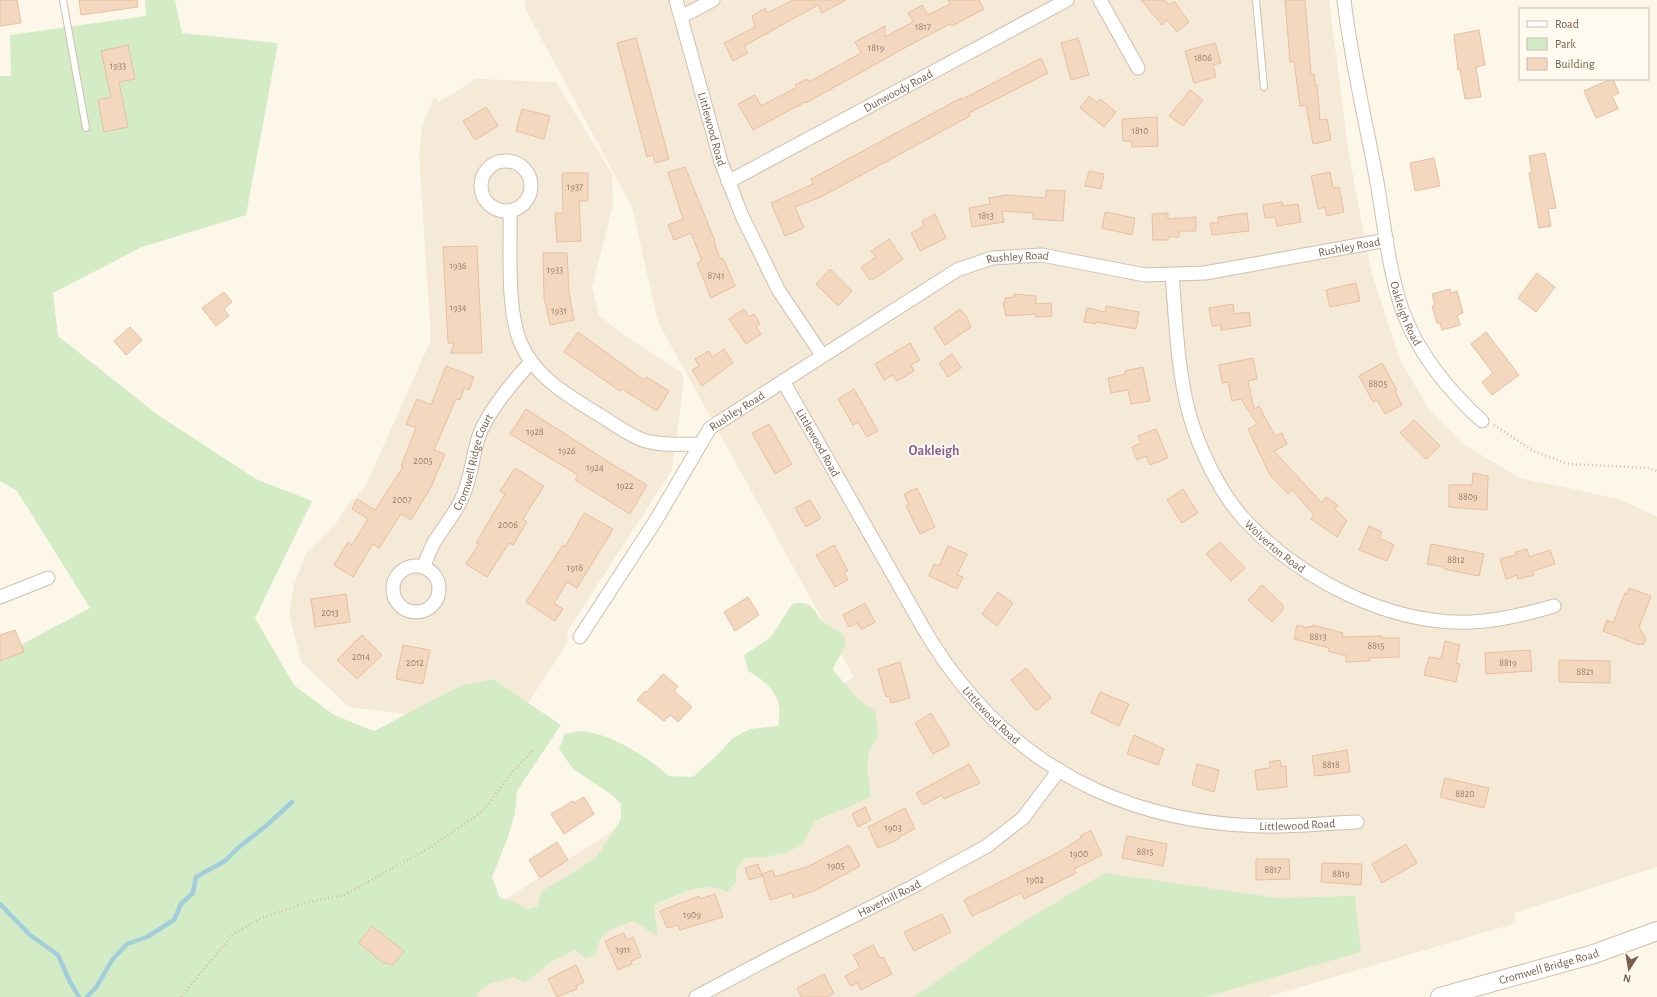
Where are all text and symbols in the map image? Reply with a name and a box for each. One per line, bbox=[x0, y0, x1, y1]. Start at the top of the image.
legend bbox=[1519, 8, 1649, 80]
text: Road bbox=[1555, 18, 1579, 30]
house number: 1817 bbox=[915, 22, 931, 32]
text: Park bbox=[1555, 38, 1576, 50]
house number: 1819 bbox=[868, 43, 884, 53]
house number: 1806 bbox=[1194, 53, 1212, 63]
text: Building bbox=[1555, 58, 1595, 70]
house number: 1933 bbox=[110, 61, 126, 71]
street label: Dunwoody Road bbox=[861, 67, 935, 114]
street label: Littlewood Road bbox=[696, 91, 728, 168]
house number: 1810 bbox=[1132, 126, 1148, 136]
house number: 1937 bbox=[567, 182, 583, 192]
house number: 1813 bbox=[978, 211, 994, 221]
street label: Rushley Road bbox=[1317, 235, 1381, 258]
street label: Rushley Road bbox=[985, 249, 1050, 266]
house number: 1936 bbox=[450, 261, 467, 271]
house number: 1933 bbox=[547, 265, 563, 275]
house number: 8741 bbox=[707, 271, 725, 281]
street label: Oakleigh Road bbox=[1388, 280, 1424, 348]
house number: 1934 bbox=[449, 303, 467, 313]
house number: 1931 bbox=[551, 306, 567, 316]
house number: 8805 bbox=[1369, 379, 1387, 389]
street label: Rushley Road bbox=[707, 389, 766, 433]
street label: Littlewood Road bbox=[794, 407, 842, 479]
street label: Cromwell Ridge Court bbox=[451, 411, 495, 512]
house number: 1928 bbox=[526, 427, 544, 437]
district label: Oakleigh bbox=[908, 444, 960, 458]
house number: 1926 bbox=[558, 446, 576, 456]
house number: 2005 bbox=[413, 456, 433, 466]
house number: 1924 bbox=[586, 463, 604, 473]
house number: 1922 bbox=[616, 481, 634, 491]
house number: 8809 bbox=[1458, 492, 1478, 502]
house number: 2007 bbox=[392, 495, 412, 505]
street label: Wolverton Road bbox=[1242, 518, 1307, 575]
house number: 2006 bbox=[498, 520, 518, 530]
house number: 8812 bbox=[1447, 555, 1465, 565]
house number: 1918 bbox=[567, 563, 583, 573]
house number: 2013 bbox=[321, 608, 339, 618]
house number: 8813 bbox=[1309, 632, 1327, 642]
house number: 8815 bbox=[1367, 641, 1385, 651]
house number: 2014 bbox=[352, 652, 370, 662]
house number: 2012 bbox=[406, 658, 424, 668]
house number: 8819 bbox=[1499, 658, 1517, 668]
house number: 8821 bbox=[1576, 667, 1594, 677]
street label: Littlewood Road bbox=[960, 684, 1022, 746]
house number: 8818 bbox=[1322, 760, 1340, 770]
house number: 8820 bbox=[1455, 789, 1475, 799]
street label: Littlewood Road bbox=[1259, 817, 1336, 832]
house number: 1903 bbox=[884, 823, 902, 833]
house number: 8815 bbox=[1136, 847, 1154, 857]
house number: 1900 bbox=[1070, 849, 1088, 859]
house number: 1905 bbox=[827, 861, 845, 871]
house number: 8817 bbox=[1264, 865, 1282, 875]
house number: 8819 bbox=[1332, 869, 1350, 879]
house number: 1902 bbox=[1026, 875, 1044, 885]
street label: Haverhill Road bbox=[856, 877, 923, 919]
house number: 1909 bbox=[683, 910, 701, 920]
house number: 1911 bbox=[615, 945, 631, 955]
street label: Cromwell Bridge Road bbox=[1498, 947, 1600, 986]
north arrow bbox=[1609, 949, 1649, 989]
text: N bbox=[1622, 972, 1632, 984]

